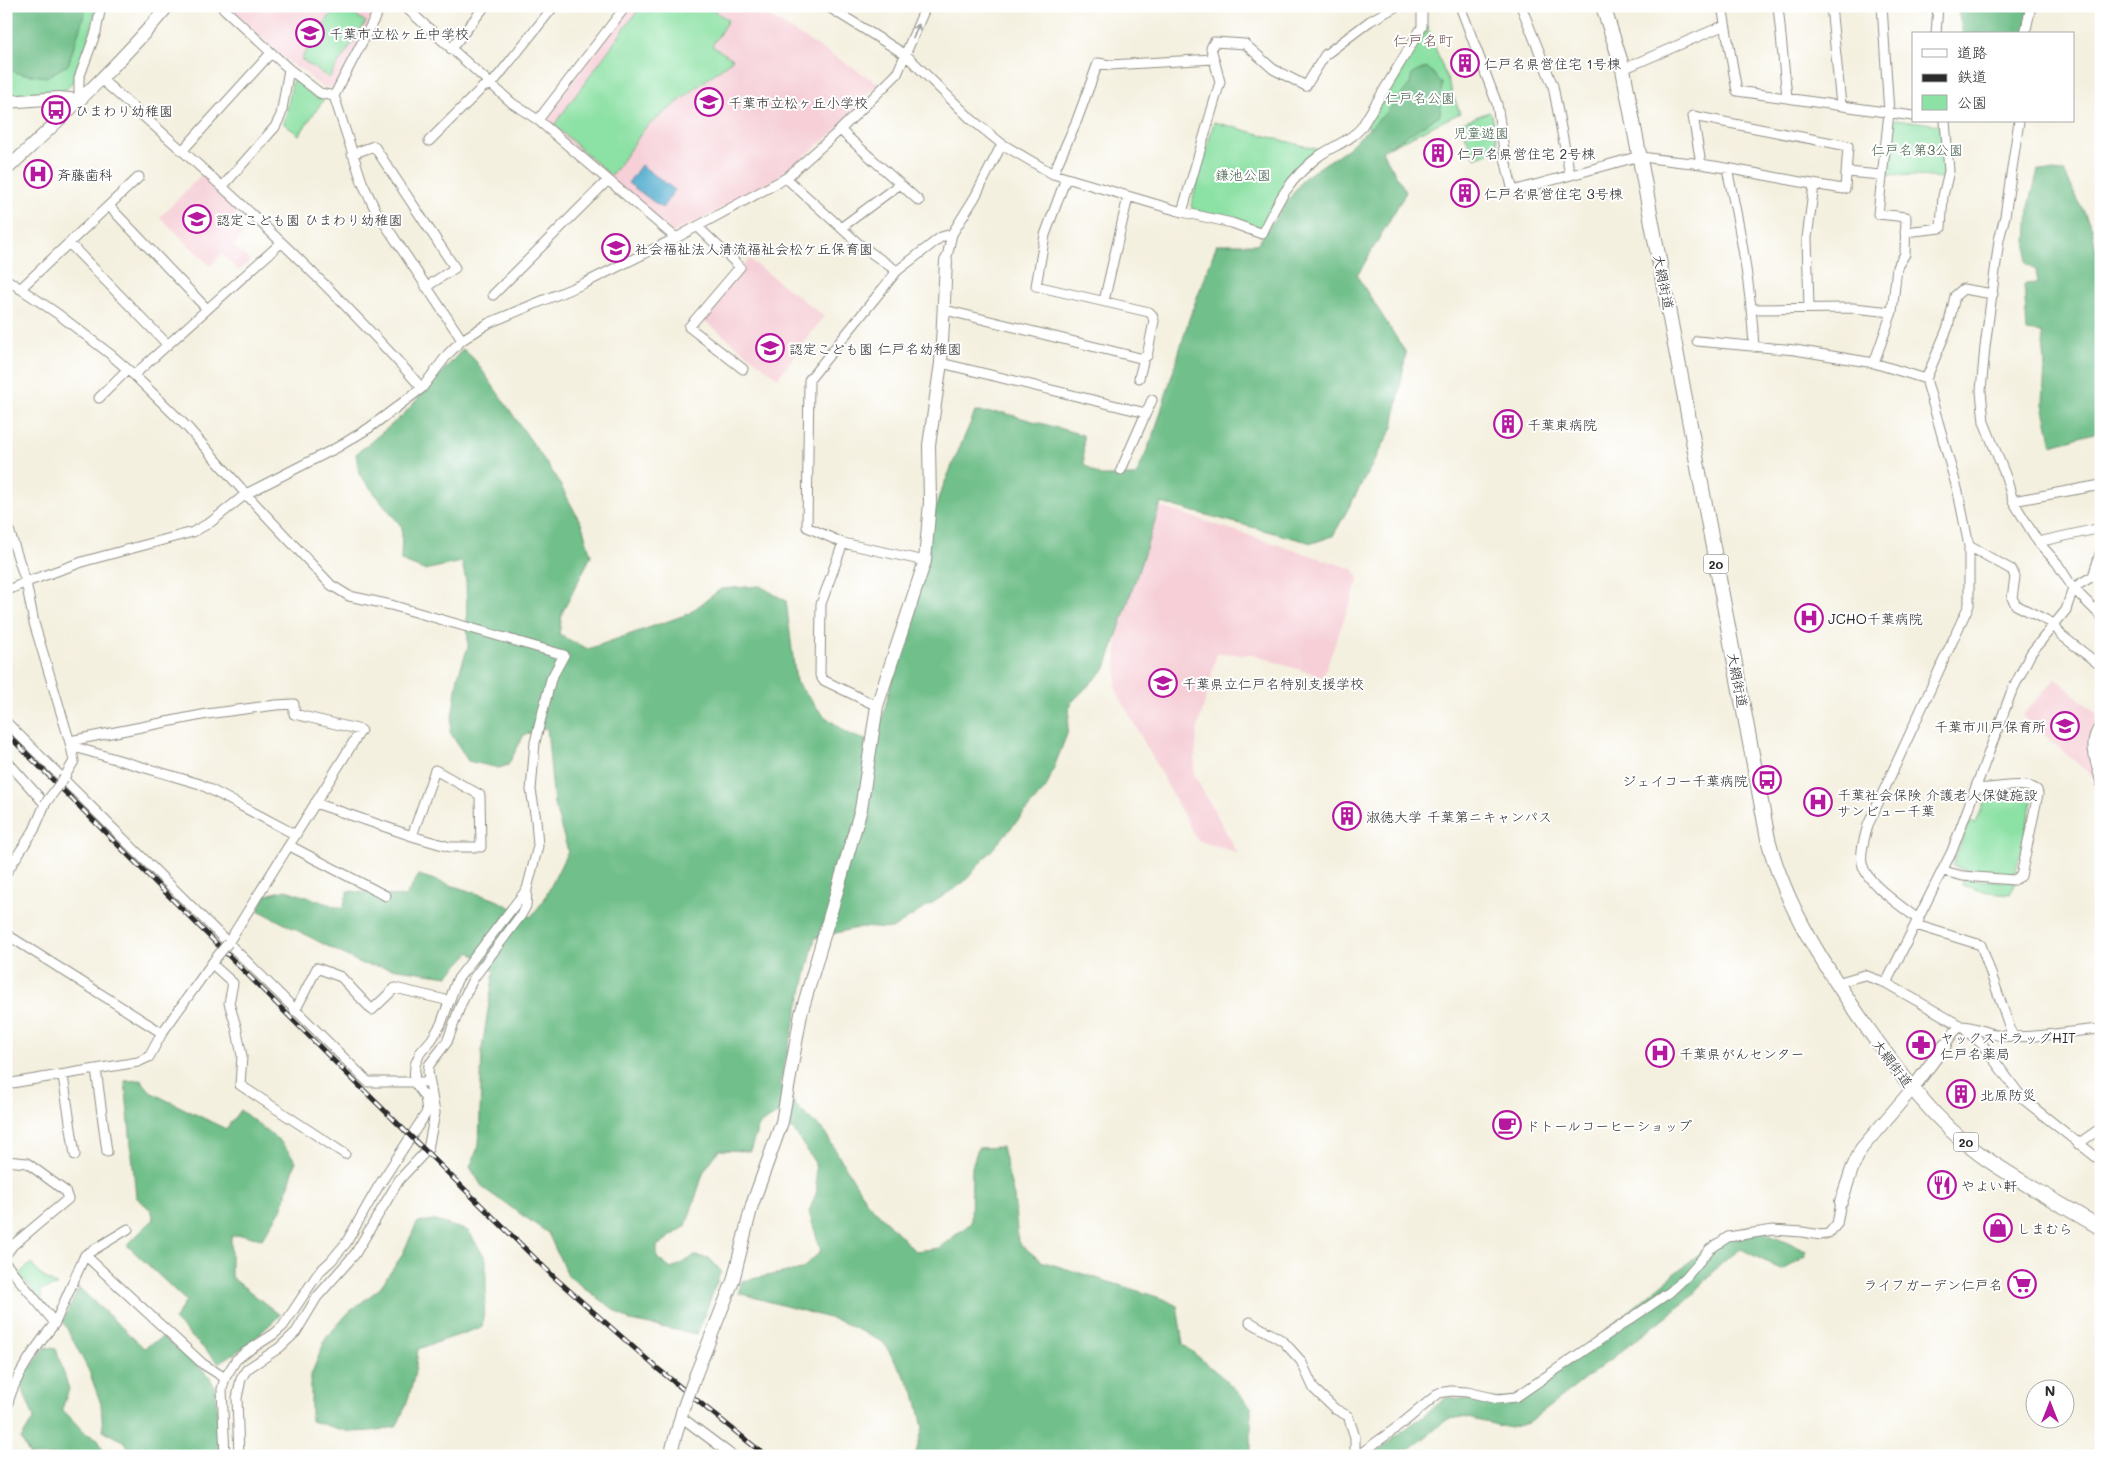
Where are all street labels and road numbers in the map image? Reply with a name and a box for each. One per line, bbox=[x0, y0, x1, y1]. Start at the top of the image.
street label: 大網街道 bbox=[1649, 253, 1679, 311]
road number: 20 bbox=[1704, 554, 1728, 574]
street label: 大網街道 bbox=[1723, 651, 1753, 709]
street label: 大網街道 bbox=[1869, 1035, 1917, 1091]
road number: 20 bbox=[1954, 1132, 1978, 1152]

